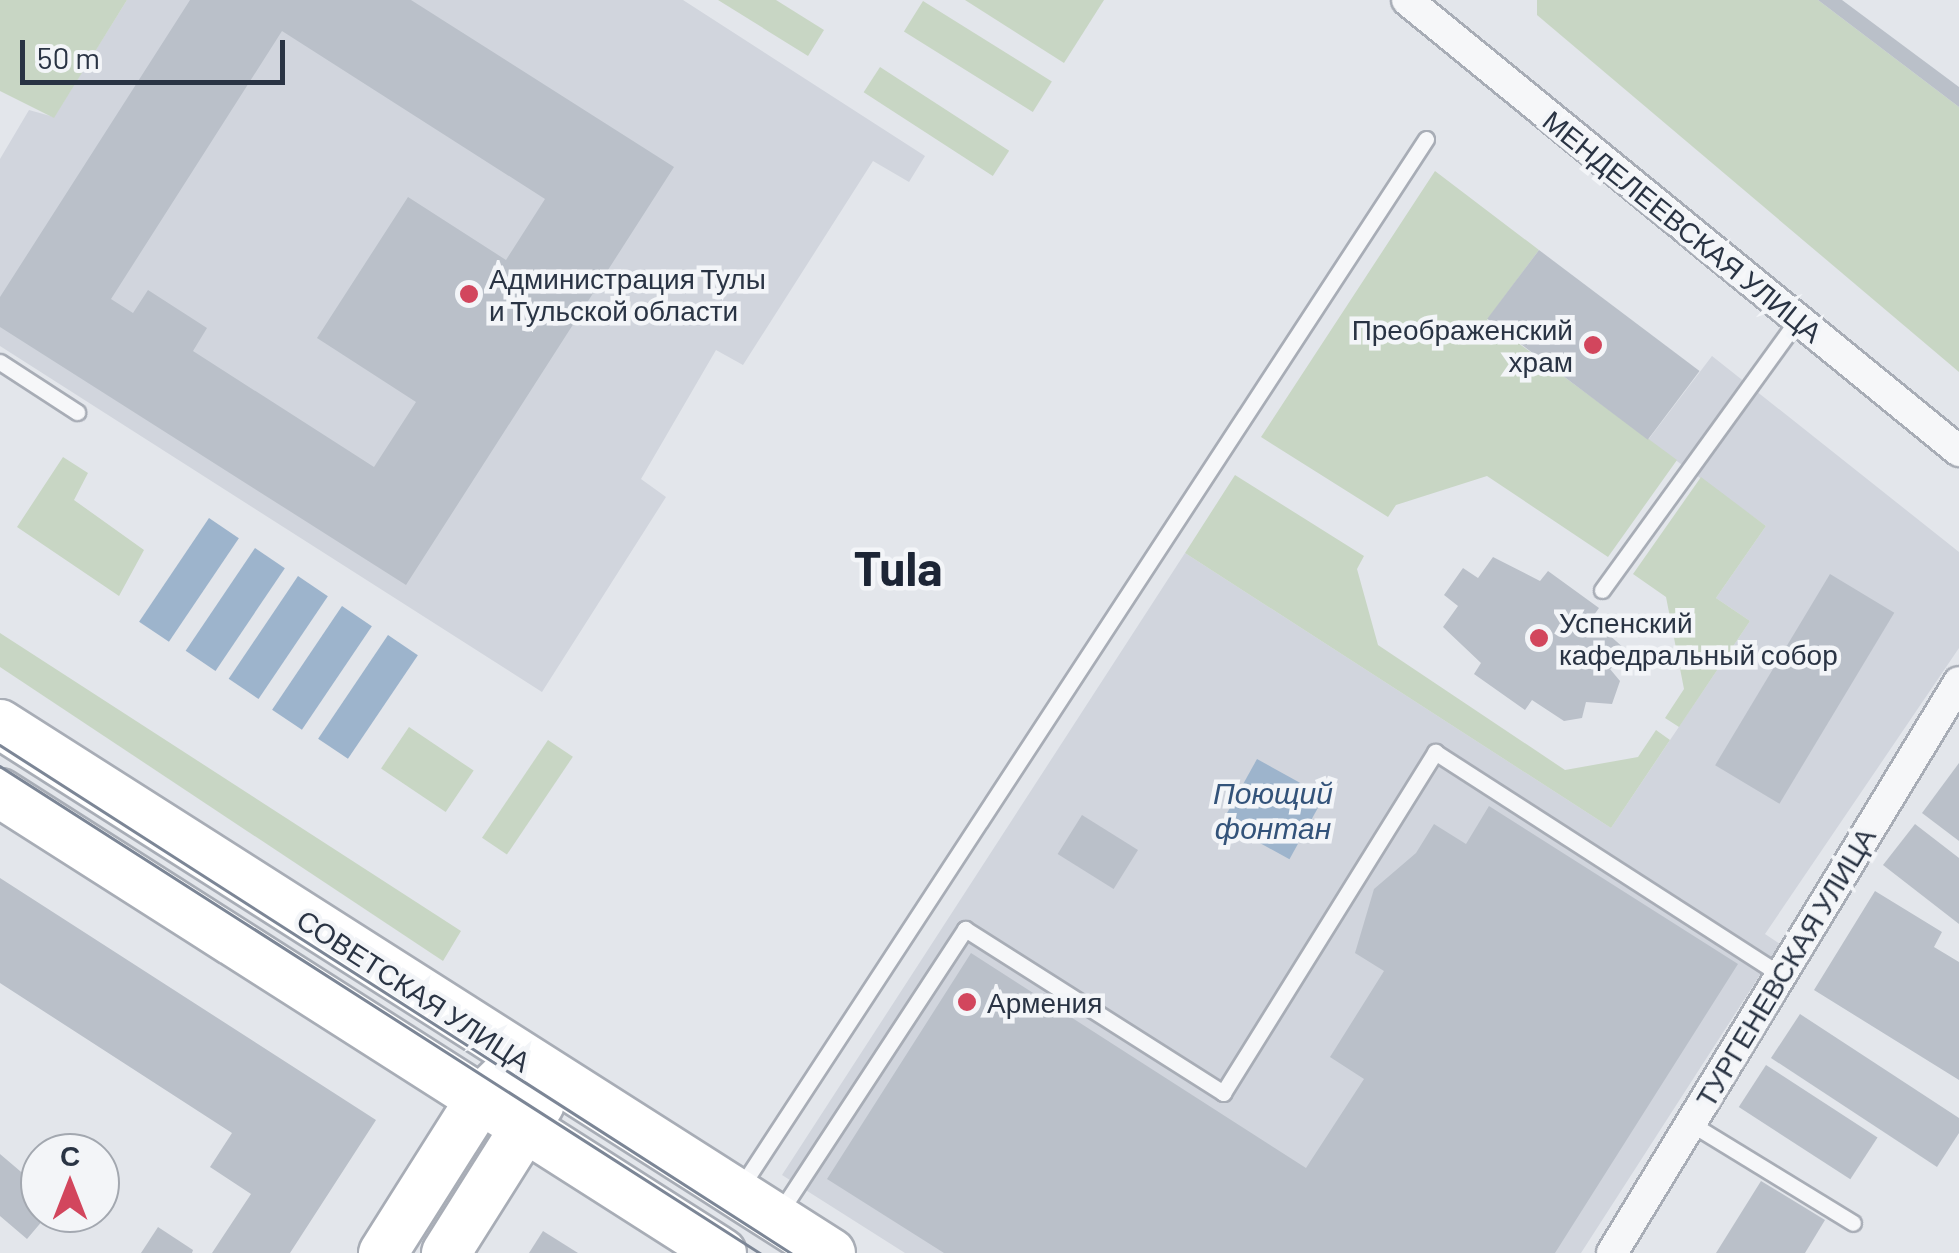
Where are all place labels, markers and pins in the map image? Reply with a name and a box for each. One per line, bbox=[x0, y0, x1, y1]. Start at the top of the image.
place label: Администрация Тулы и Тульской области bbox=[489, 261, 766, 327]
marker: Администрация Тулы и Тульской области bbox=[458, 283, 480, 305]
place label: Преображенский храм bbox=[1352, 312, 1573, 378]
marker: Преображенский храм bbox=[1582, 334, 1604, 356]
place label: Успенский кафедральный собор bbox=[1559, 605, 1838, 671]
marker: Успенский кафедральный собор bbox=[1528, 627, 1550, 649]
place label: Армения bbox=[987, 985, 1102, 1019]
marker: Армения bbox=[956, 991, 978, 1013]

